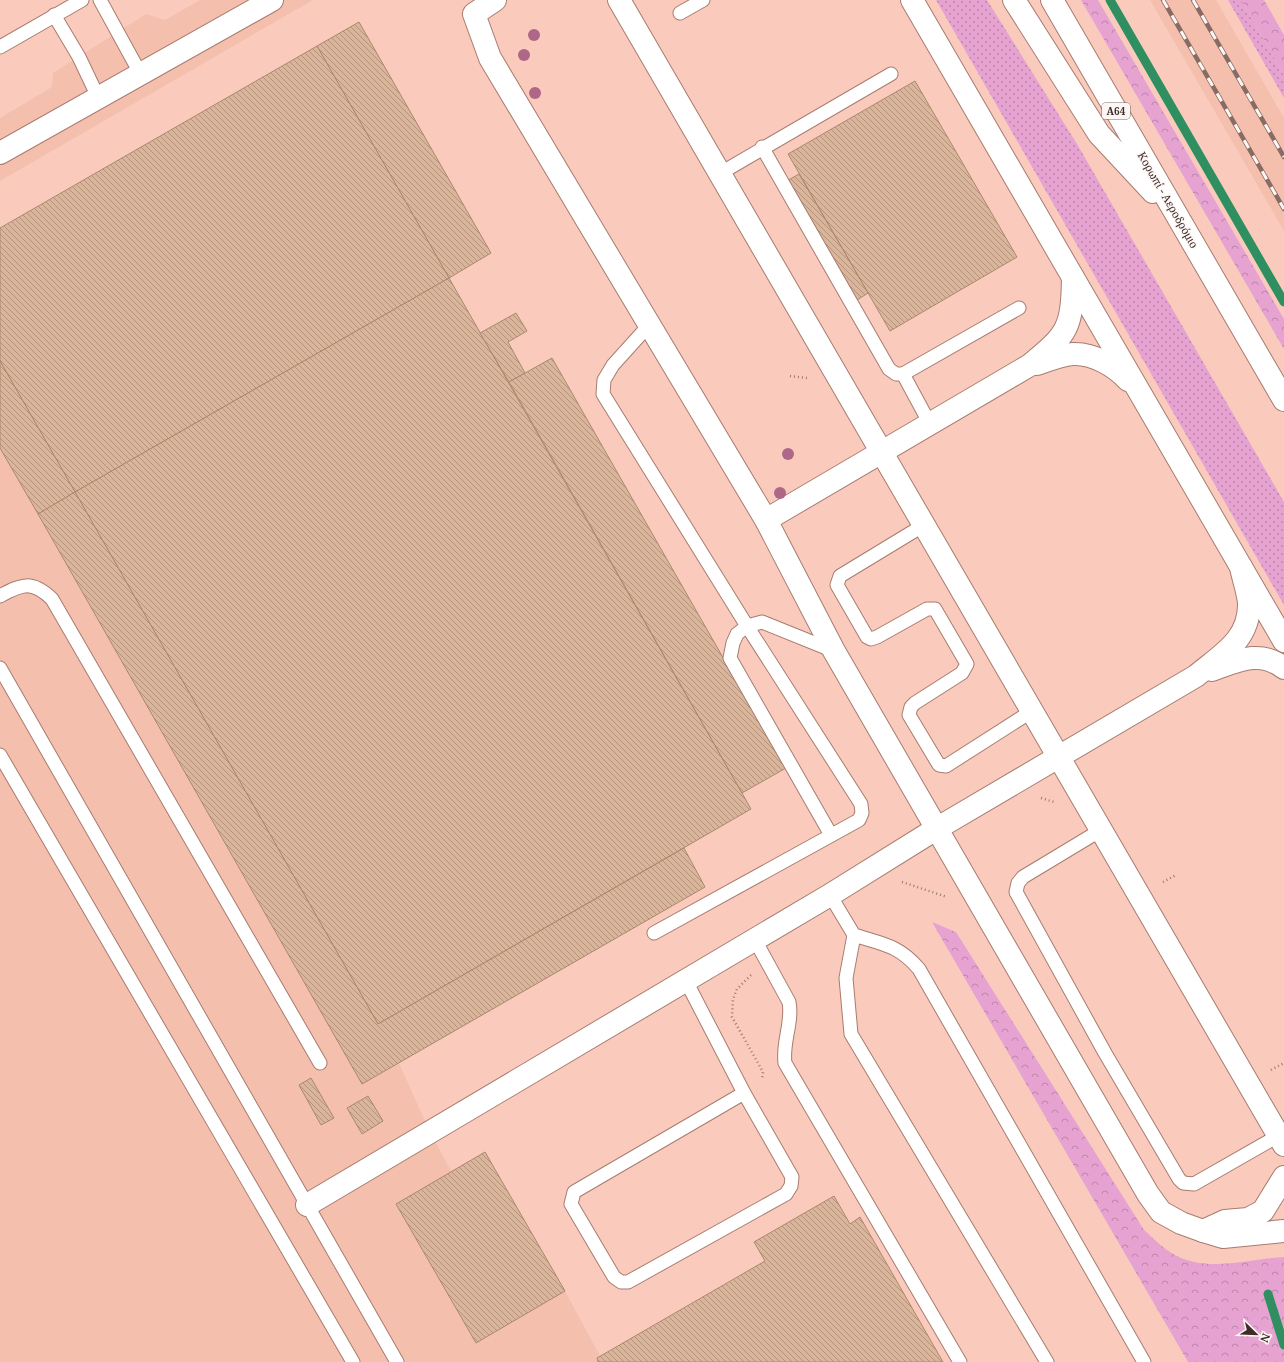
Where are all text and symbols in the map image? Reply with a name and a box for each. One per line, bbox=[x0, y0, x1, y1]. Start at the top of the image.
road number: Α64 bbox=[1102, 103, 1130, 119]
street label: Κορωπί - Αεροδρόμιο bbox=[1135, 149, 1202, 251]
north arrow bbox=[1236, 1314, 1276, 1354]
text: N bbox=[1257, 1331, 1274, 1345]

